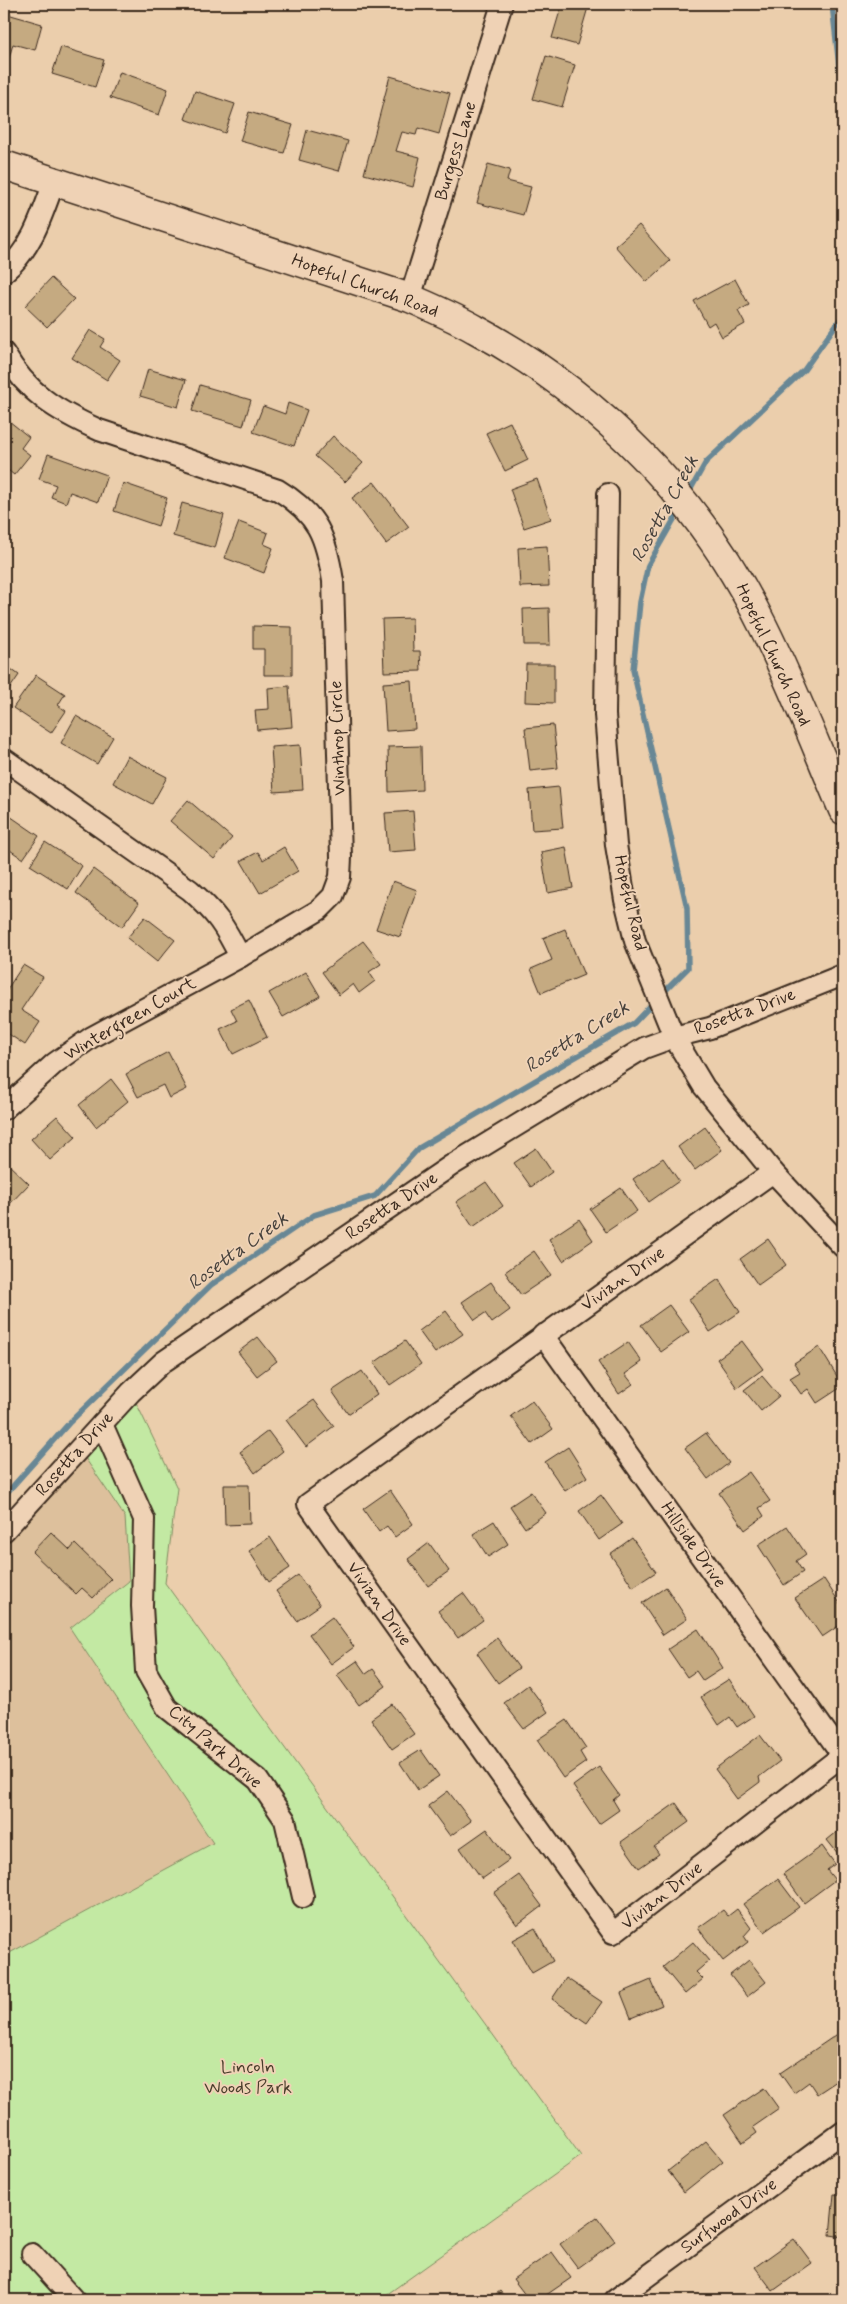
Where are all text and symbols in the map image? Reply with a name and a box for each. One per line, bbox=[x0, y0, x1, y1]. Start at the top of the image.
street label: Burgess Lane bbox=[430, 98, 483, 204]
street label: Hopeful Church Road bbox=[288, 248, 442, 324]
water label: Rosetta Creek bbox=[625, 451, 705, 567]
street label: Hopeful Church Road bbox=[729, 580, 817, 730]
street label: Winthrop Circle bbox=[324, 680, 352, 796]
street label: Hopeful Road bbox=[607, 853, 653, 953]
street label: Wintergreen Court bbox=[60, 971, 202, 1068]
street label: Rosetta Drive bbox=[691, 982, 799, 1042]
water label: Rosetta Creek bbox=[520, 995, 634, 1079]
street label: Rosetta Drive bbox=[341, 1166, 443, 1246]
water label: Rosetta Creek bbox=[183, 1206, 294, 1296]
street label: Vivian Drive bbox=[576, 1241, 670, 1317]
street label: Rosetta Drive bbox=[30, 1406, 120, 1502]
street label: Hillside Drive bbox=[655, 1497, 731, 1593]
street label: Vivian Drive bbox=[341, 1557, 417, 1651]
street label: City Park Drive bbox=[163, 1700, 267, 1794]
street label: Vivian Drive bbox=[616, 1856, 708, 1936]
park label: Lincoln Woods Park bbox=[204, 2055, 292, 2100]
street label: Surfwood Drive bbox=[676, 2173, 782, 2259]

